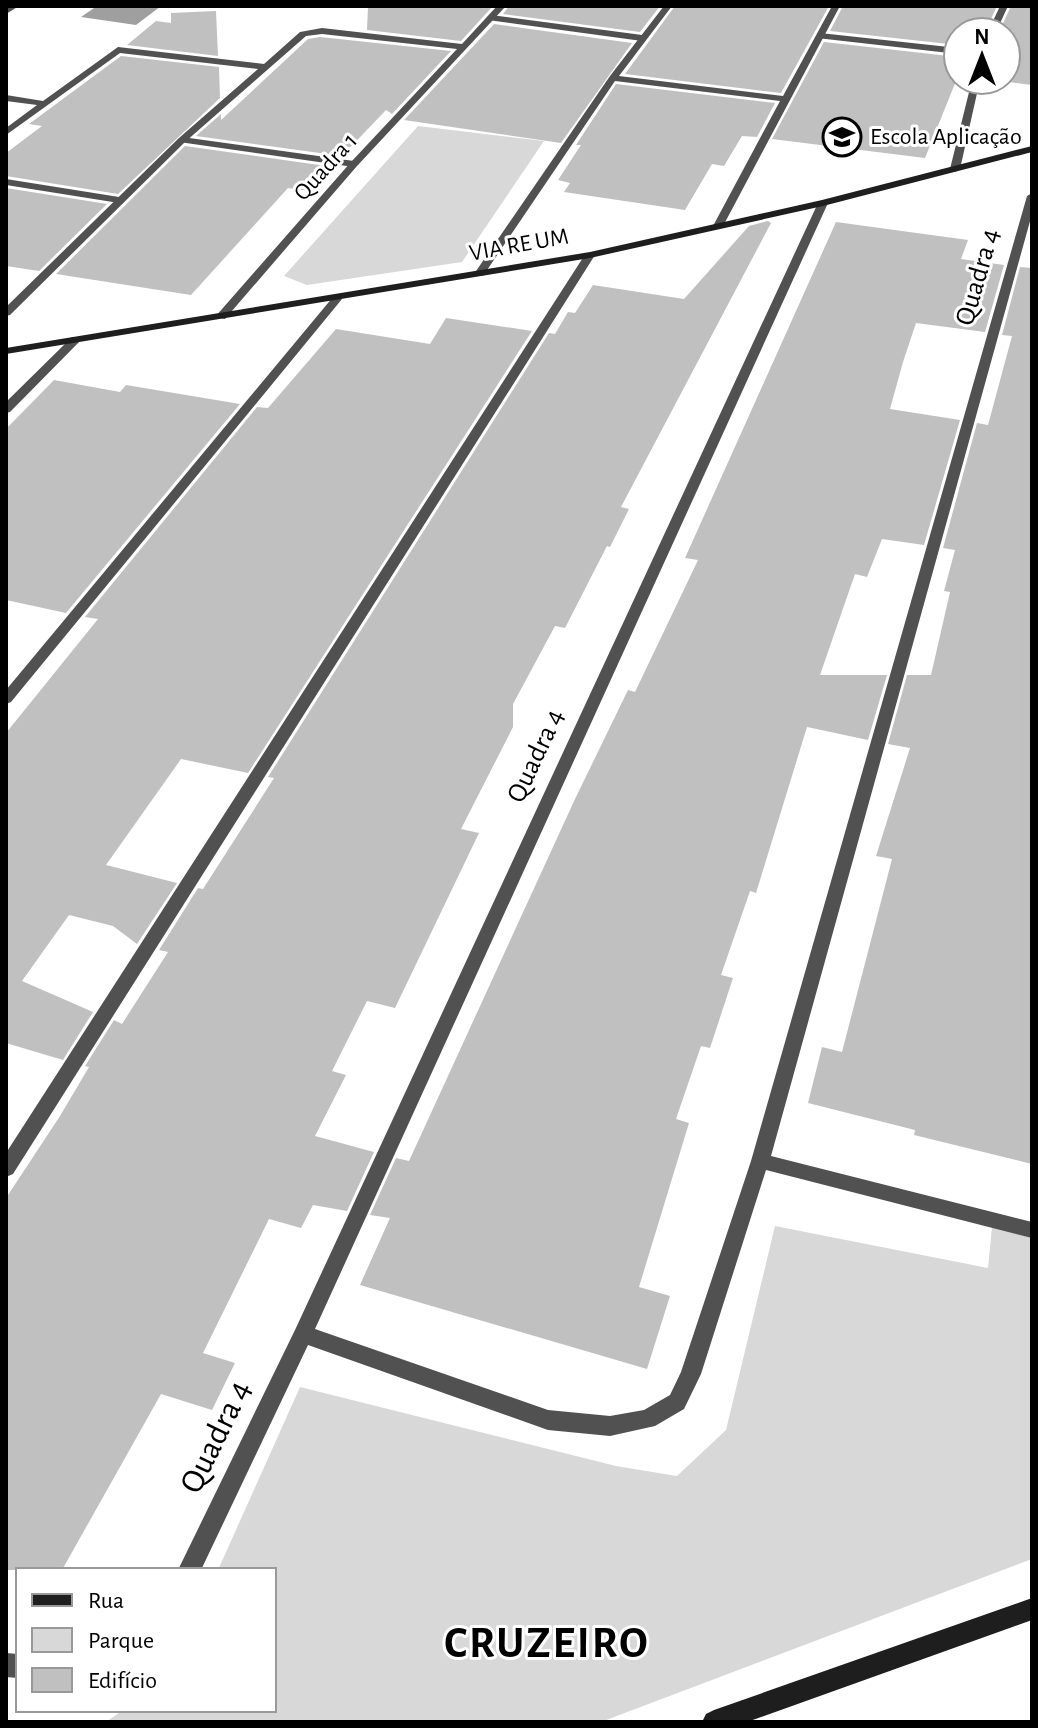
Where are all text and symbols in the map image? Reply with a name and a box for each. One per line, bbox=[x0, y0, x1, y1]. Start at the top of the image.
north arrow bbox=[942, 16, 1022, 96]
text: N bbox=[974, 26, 990, 48]
school or university icon: Escola Aplicação bbox=[821, 116, 863, 158]
place label: Escola Aplicação bbox=[870, 125, 1022, 149]
street label: Quadra 1 bbox=[290, 129, 362, 205]
street label: VIA RE UM bbox=[467, 224, 571, 266]
street label: Quadra 4 bbox=[951, 225, 1005, 329]
street label: Quadra 4 bbox=[502, 705, 570, 807]
street label: Quadra 4 bbox=[174, 1375, 258, 1499]
legend bbox=[16, 1568, 276, 1712]
text: Rua bbox=[88, 1589, 124, 1613]
district label: CRUZEIRO bbox=[444, 1622, 650, 1666]
text: Parque bbox=[88, 1629, 154, 1653]
text: Edifício bbox=[88, 1669, 157, 1693]

